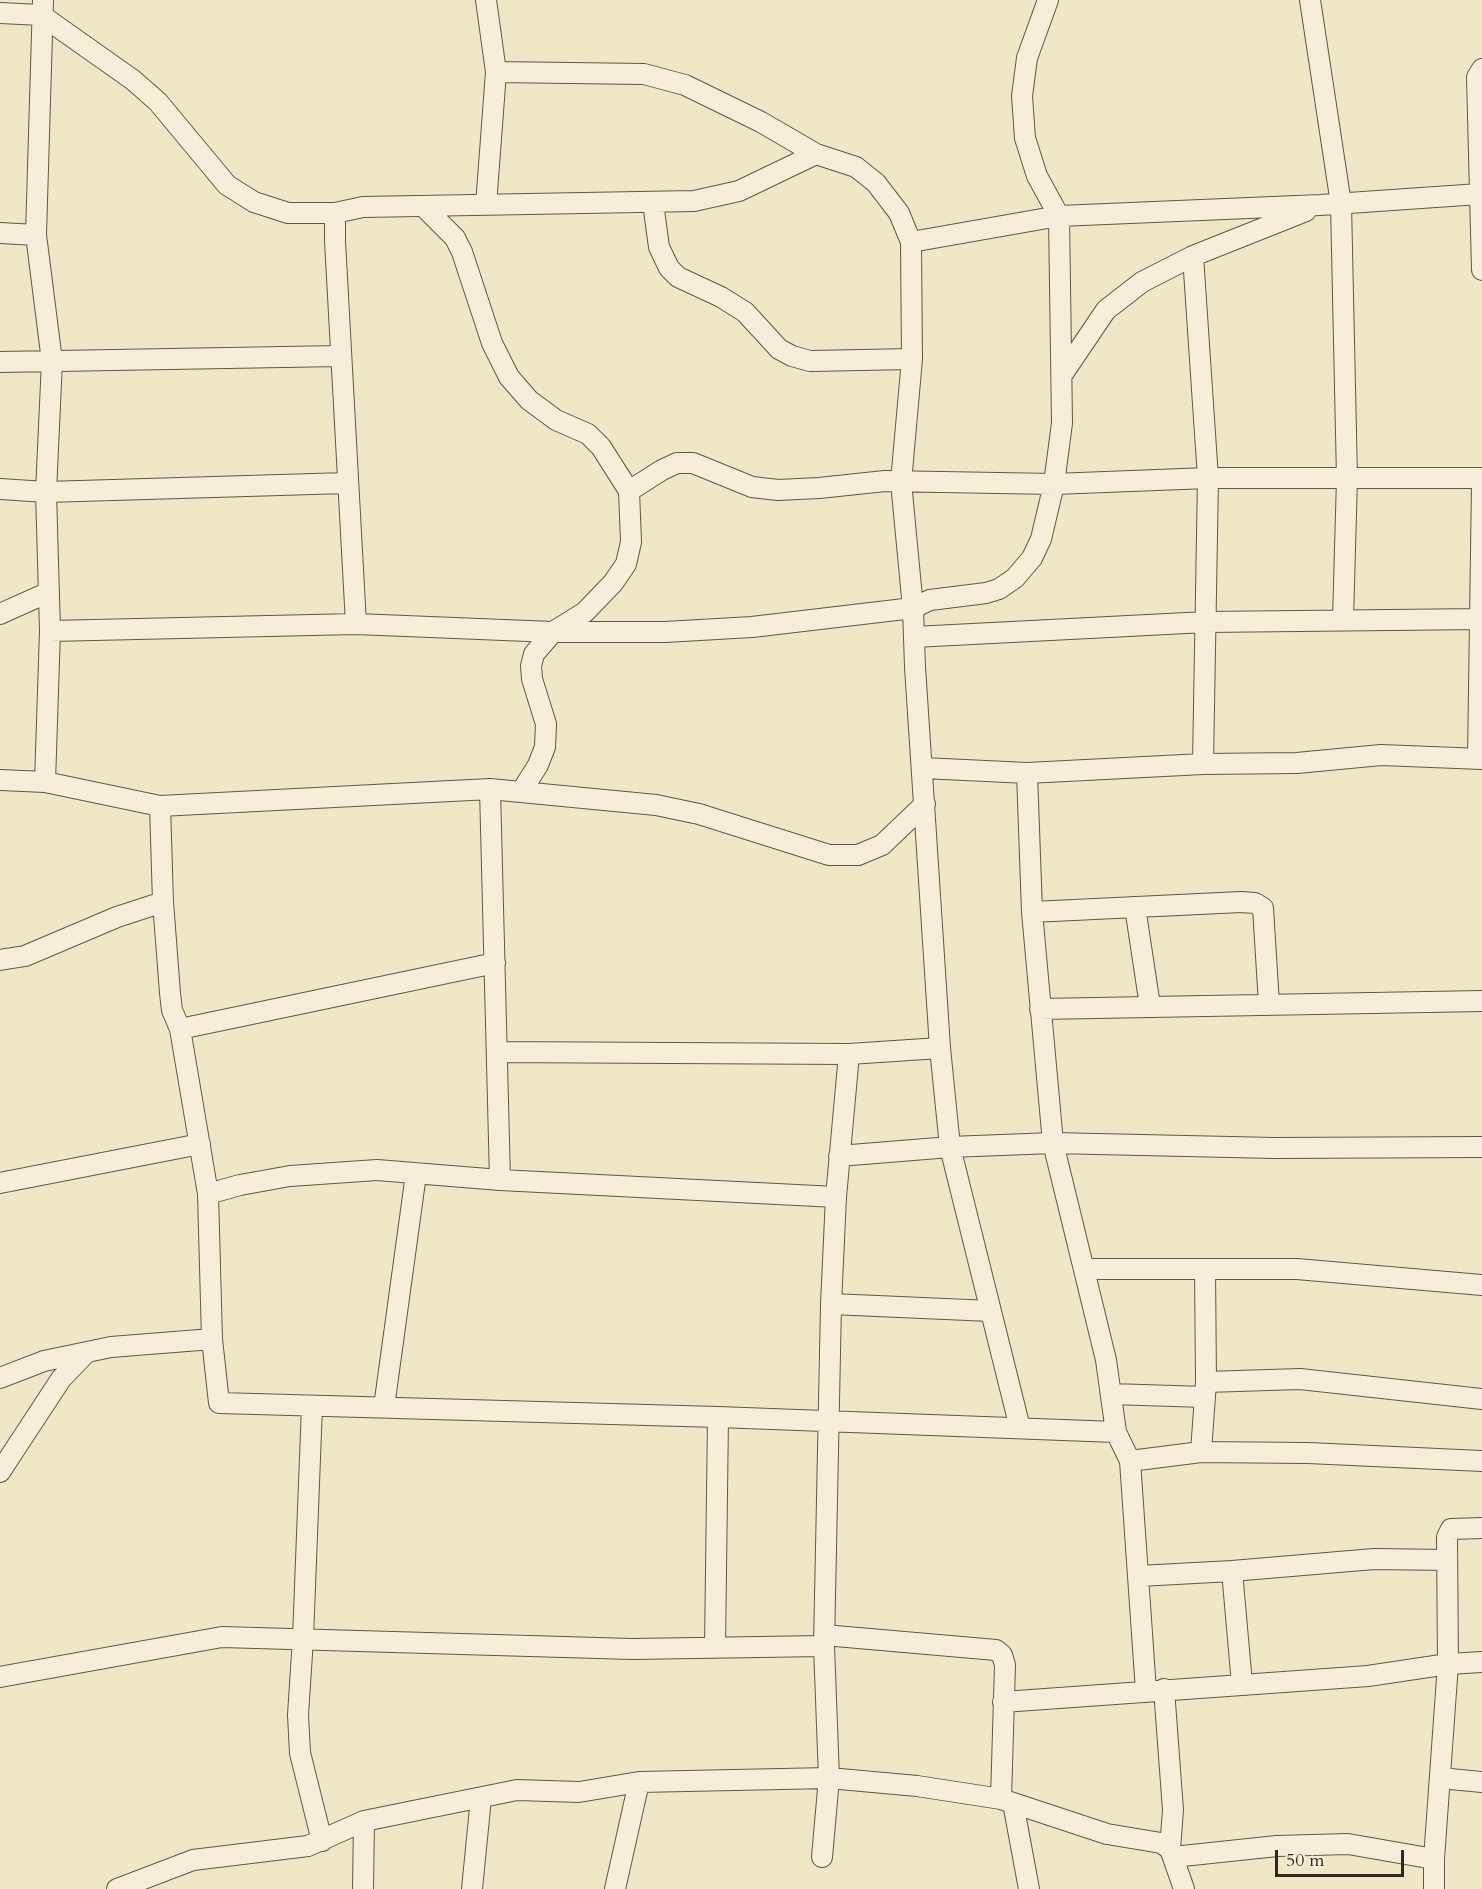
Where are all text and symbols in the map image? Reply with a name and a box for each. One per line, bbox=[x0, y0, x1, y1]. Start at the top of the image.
scale bar bbox=[1278, 1838, 1407, 1876]
text: 50 m bbox=[1286, 1848, 1325, 1873]

